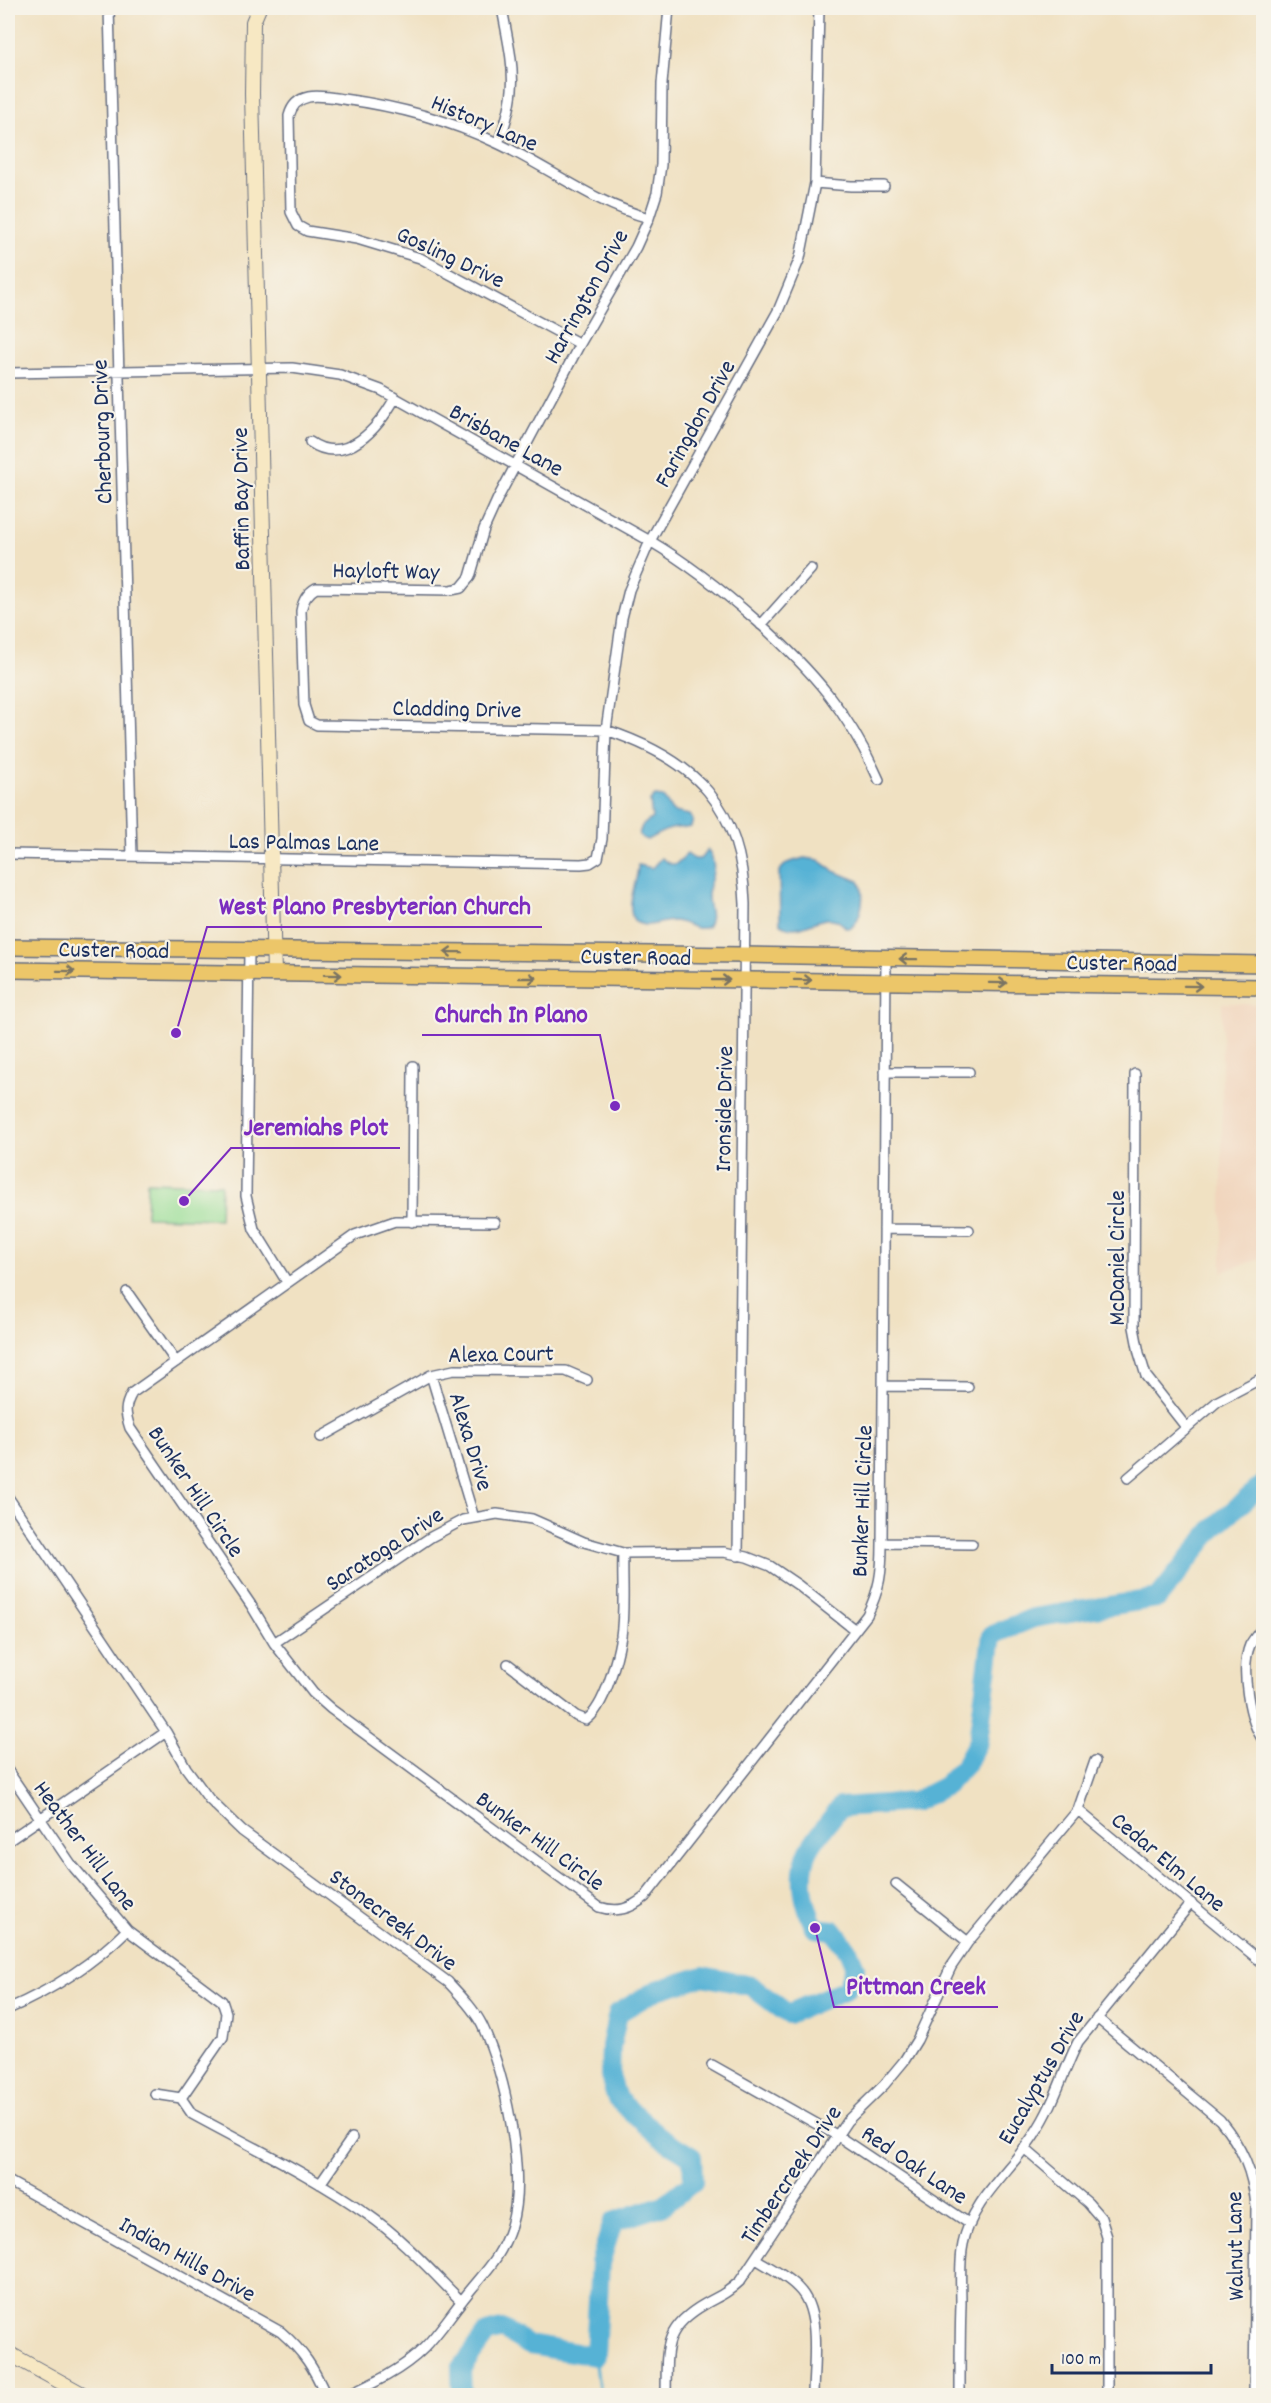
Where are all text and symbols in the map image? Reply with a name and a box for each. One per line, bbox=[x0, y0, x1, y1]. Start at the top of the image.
street label: History Lane bbox=[425, 87, 543, 163]
street label: Gosling Drive bbox=[390, 219, 510, 299]
street label: Harrington Drive bbox=[536, 224, 639, 371]
street label: Faringdon Drive bbox=[647, 354, 746, 495]
street label: Cherbourg Drive bbox=[84, 359, 124, 505]
street label: Brisbane Lane bbox=[442, 396, 569, 487]
street label: Baffin Bay Drive bbox=[225, 427, 261, 571]
street label: Hayloft Way bbox=[332, 555, 441, 591]
street label: Cladding Drive bbox=[392, 693, 522, 729]
street label: Las Palmas Lane bbox=[228, 826, 380, 862]
callout: West Plano Presbyterian Church bbox=[207, 883, 542, 927]
text: West Plano Presbyterian Church bbox=[219, 890, 531, 927]
street label: Custer Road bbox=[58, 934, 170, 970]
street label: Custer Road bbox=[580, 941, 692, 977]
one-way arrow bbox=[444, 946, 464, 958]
street label: Custer Road bbox=[1066, 947, 1178, 983]
one-way arrow bbox=[899, 953, 919, 965]
one-way arrow bbox=[55, 965, 75, 977]
one-way arrow bbox=[322, 969, 342, 981]
one-way arrow bbox=[517, 972, 537, 984]
one-way arrow bbox=[710, 974, 730, 986]
one-way arrow bbox=[792, 974, 812, 986]
one-way arrow bbox=[987, 977, 1007, 989]
one-way arrow bbox=[1182, 980, 1202, 992]
callout: Church In Plano bbox=[422, 991, 600, 1035]
text: Church In Plano bbox=[434, 998, 588, 1035]
street label: Ironside Drive bbox=[708, 1046, 744, 1172]
callout: Jeremiahs Plot bbox=[231, 1104, 400, 1148]
text: Jeremiahs Plot bbox=[244, 1111, 389, 1148]
street label: McDaniel Circle bbox=[1102, 1190, 1136, 1326]
street label: Alexa Court bbox=[448, 1338, 554, 1374]
street label: Alexa Drive bbox=[438, 1388, 500, 1495]
street label: Bunker Hill Circle bbox=[138, 1420, 251, 1565]
street label: Bunker Hill Circle bbox=[844, 1424, 884, 1578]
street label: Saratoga Drive bbox=[320, 1499, 452, 1602]
street label: Heather Hill Lane bbox=[23, 1775, 144, 1919]
street label: Bunker Hill Circle bbox=[468, 1784, 611, 1901]
street label: Cedar Elm Lane bbox=[1102, 1805, 1232, 1922]
street label: Stonecreek Drive bbox=[321, 1862, 464, 1981]
callout: Pittman Creek bbox=[834, 1963, 998, 2007]
text: Pittman Creek bbox=[846, 1970, 986, 2007]
street label: Eucalyptus Drive bbox=[990, 2005, 1095, 2152]
street label: Timbercreek Drive bbox=[733, 2099, 852, 2252]
street label: Red Oak Lane bbox=[853, 2118, 973, 2215]
street label: Walnut Lane bbox=[1219, 2191, 1255, 2301]
street label: Indian Hills Drive bbox=[112, 2209, 261, 2312]
scale bar bbox=[1052, 2337, 1211, 2375]
text: 100 m bbox=[1061, 2348, 1101, 2373]

